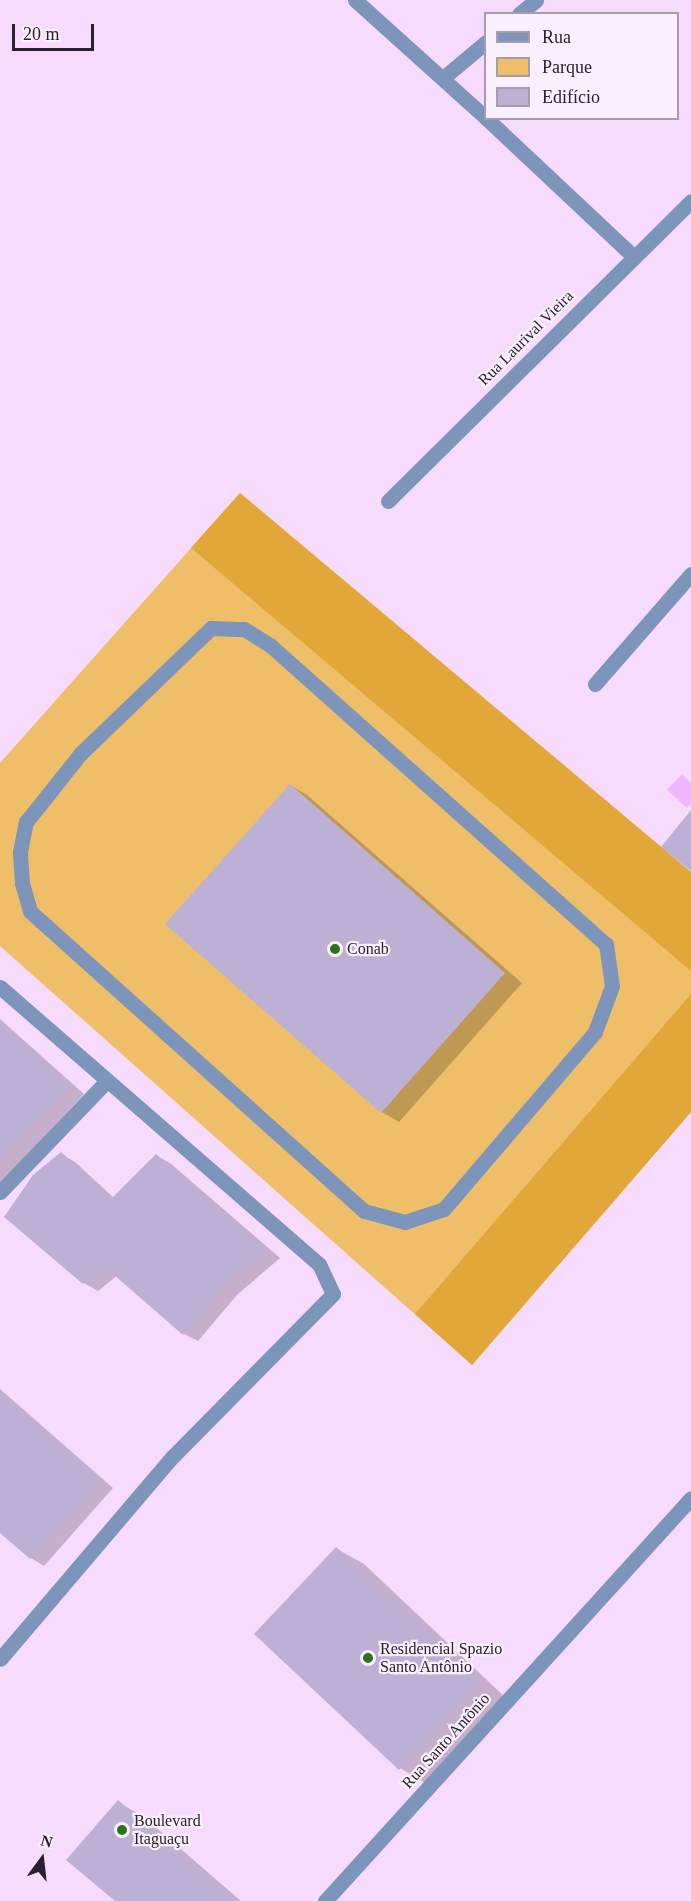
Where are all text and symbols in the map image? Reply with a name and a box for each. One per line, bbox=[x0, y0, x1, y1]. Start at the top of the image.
scale bar bbox=[15, 12, 98, 50]
legend bbox=[484, 12, 679, 120]
text: 20 m bbox=[23, 24, 60, 44]
text: Rua bbox=[542, 27, 571, 47]
text: Parque bbox=[542, 57, 592, 77]
text: Edifício bbox=[542, 87, 600, 107]
street label: Rua Laurival Vieira bbox=[474, 286, 578, 390]
place label: Conab bbox=[347, 939, 389, 959]
marker: Conab bbox=[328, 942, 342, 956]
place label: Residencial Spazio Santo Antônio bbox=[380, 1639, 502, 1677]
marker: Residencial Spazio Santo Antônio bbox=[361, 1651, 375, 1665]
street label: Rua Santo Antônio bbox=[398, 1689, 494, 1793]
place label: Boulevard Itaguaçu bbox=[134, 1811, 201, 1849]
marker: Boulevard Itaguaçu bbox=[115, 1823, 129, 1837]
north arrow bbox=[12, 1829, 72, 1889]
text: N bbox=[39, 1831, 55, 1851]

